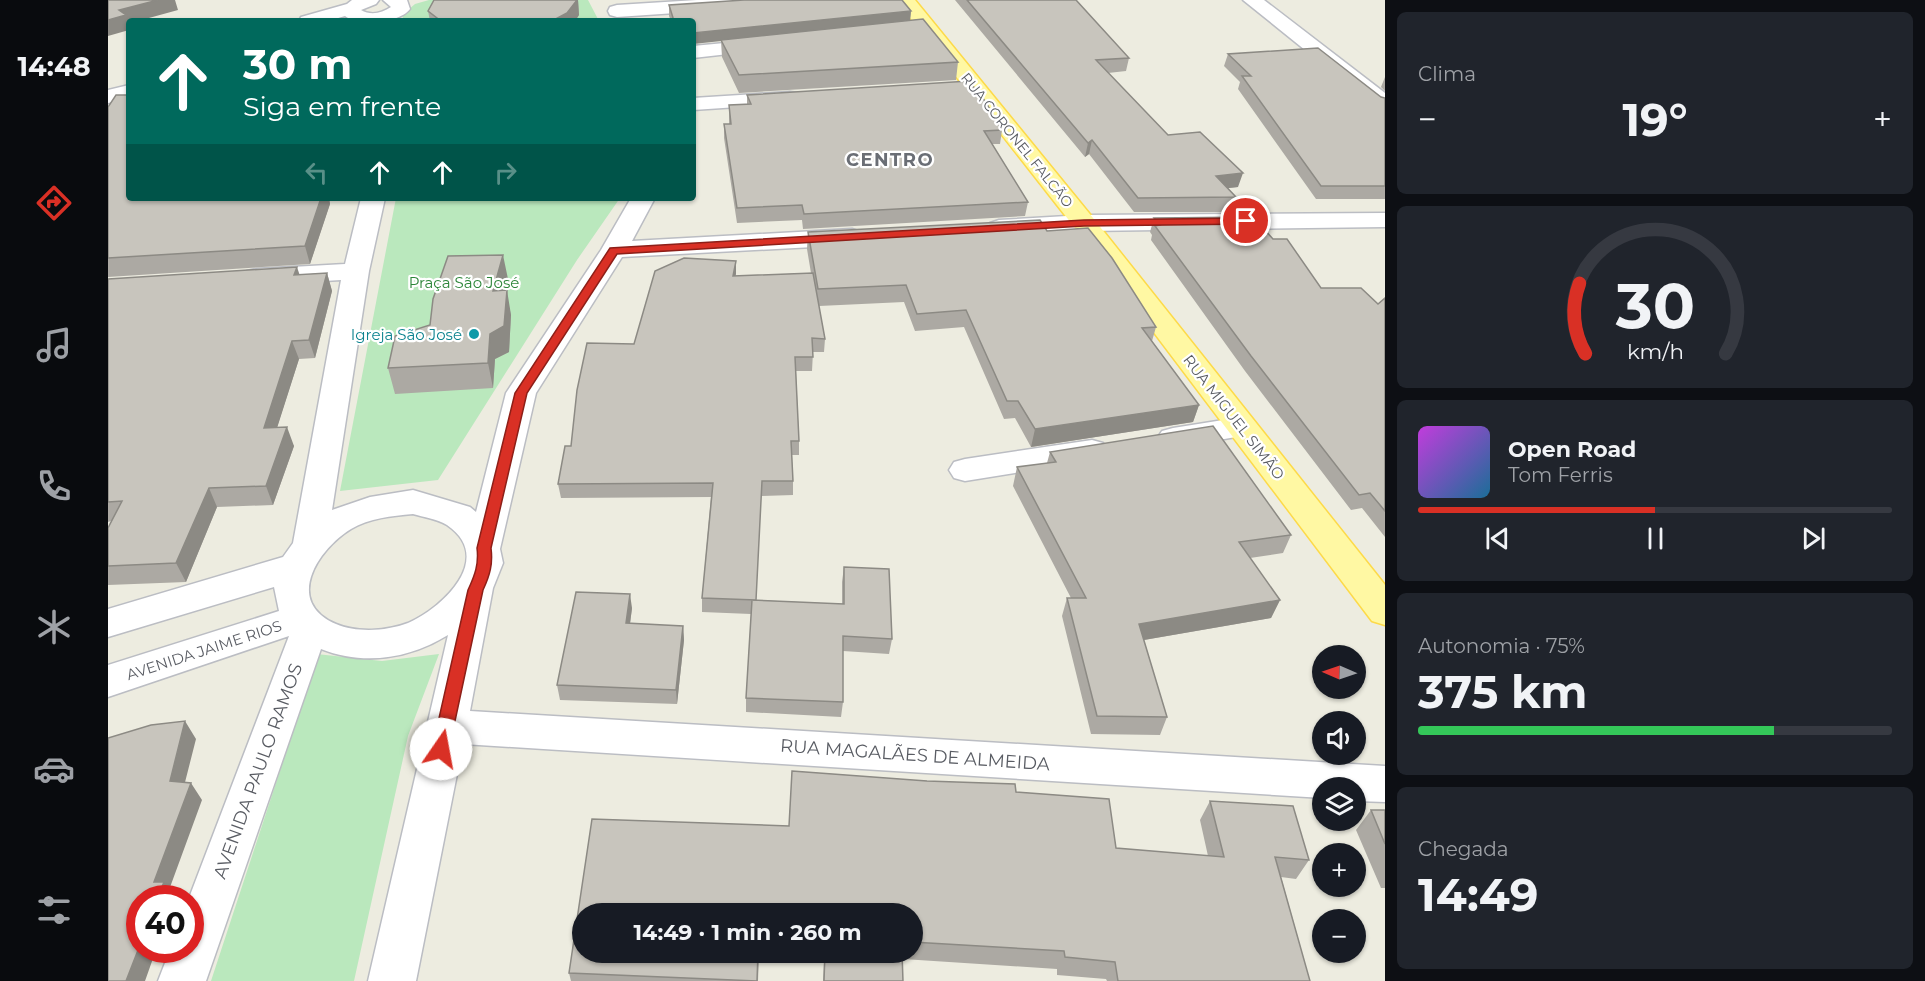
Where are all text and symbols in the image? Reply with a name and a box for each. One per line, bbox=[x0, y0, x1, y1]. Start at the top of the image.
text: 30 m bbox=[243, 38, 352, 90]
icon: ahead bbox=[144, 42, 222, 120]
text: 14:48 bbox=[17, 50, 91, 83]
text: Clima bbox=[1418, 62, 1476, 86]
street label: RUA CORONEL FALCÃO bbox=[957, 69, 1077, 211]
text: Siga em frente bbox=[243, 90, 441, 123]
text: 19° bbox=[1622, 92, 1688, 147]
text: − bbox=[1418, 99, 1437, 139]
text: + bbox=[1873, 99, 1892, 139]
district label: CENTRO bbox=[846, 149, 934, 171]
icon: left bbox=[300, 156, 333, 189]
icon: ahead bbox=[363, 156, 396, 189]
icon: ahead bbox=[426, 156, 459, 189]
icon: right bbox=[489, 156, 522, 189]
icon: directions bbox=[33, 182, 75, 224]
pin bbox=[1220, 195, 1271, 246]
icon: arrive bbox=[1229, 204, 1262, 237]
text: 30 bbox=[1614, 268, 1695, 344]
park label: Praça São José bbox=[409, 273, 519, 292]
icon: music bbox=[33, 324, 75, 366]
place label: Igreja São José bbox=[351, 325, 462, 344]
marker: Igreja São José bbox=[467, 327, 481, 341]
text: km/h bbox=[1626, 338, 1684, 364]
street label: RUA MIGUEL SIMÃO bbox=[1179, 351, 1289, 483]
text: Open Road bbox=[1508, 436, 1636, 463]
text: Tom Ferris bbox=[1508, 463, 1613, 487]
icon: phone bbox=[33, 465, 75, 507]
icon: previous bbox=[1481, 522, 1514, 555]
icon: pause bbox=[1639, 522, 1672, 555]
icon: next bbox=[1797, 522, 1830, 555]
icon: climate bbox=[33, 606, 75, 648]
street label: AVENIDA JAIME RIOS bbox=[124, 616, 284, 684]
text: Autonomia · 75% bbox=[1418, 634, 1585, 658]
north arrow bbox=[1312, 645, 1366, 699]
map controls bbox=[1312, 645, 1366, 963]
street label: AVENIDA PAULO RAMOS bbox=[209, 660, 307, 882]
text: 375 km bbox=[1418, 664, 1587, 719]
button: sound bbox=[1312, 711, 1366, 765]
position arrow bbox=[409, 717, 473, 781]
street label: RUA MAGALÃES DE ALMEIDA bbox=[780, 735, 1051, 775]
icon: car bbox=[33, 748, 75, 790]
button: layers bbox=[1312, 777, 1366, 831]
text: Chegada bbox=[1418, 837, 1509, 861]
button: + bbox=[1312, 843, 1366, 897]
text: 14:49 bbox=[1418, 867, 1538, 922]
speed limit sign: 40 bbox=[126, 885, 204, 963]
icon: filters bbox=[33, 889, 75, 931]
button: − bbox=[1312, 909, 1366, 963]
text: 14:49 · 1 min · 260 m bbox=[634, 919, 862, 946]

